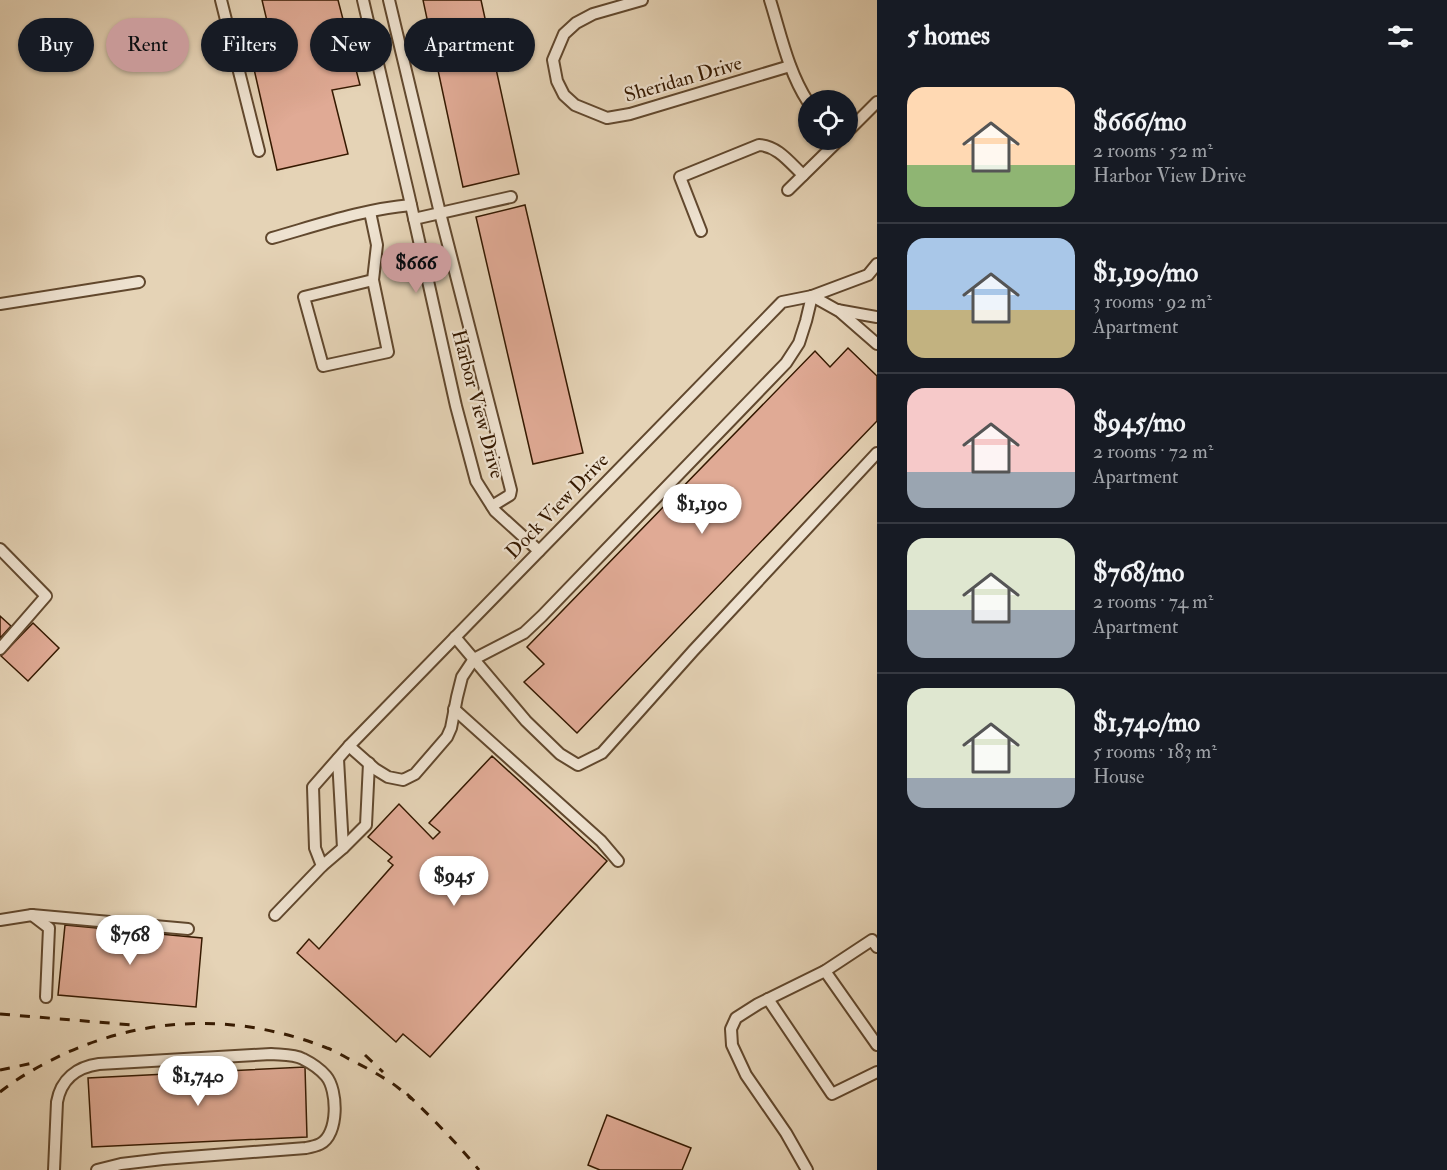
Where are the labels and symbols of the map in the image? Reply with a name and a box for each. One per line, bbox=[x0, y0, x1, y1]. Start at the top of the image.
street label: Sheridan Drive bbox=[621, 50, 745, 108]
pin: $666 bbox=[380, 243, 452, 294]
street label: Harbor View Drive bbox=[446, 327, 510, 481]
street label: Dock View Drive bbox=[500, 448, 614, 564]
pin: $1,190 bbox=[653, 484, 751, 535]
pin: $945 bbox=[418, 856, 490, 907]
pin: $768 bbox=[94, 915, 166, 966]
pin: $1,740 bbox=[149, 1056, 247, 1107]

